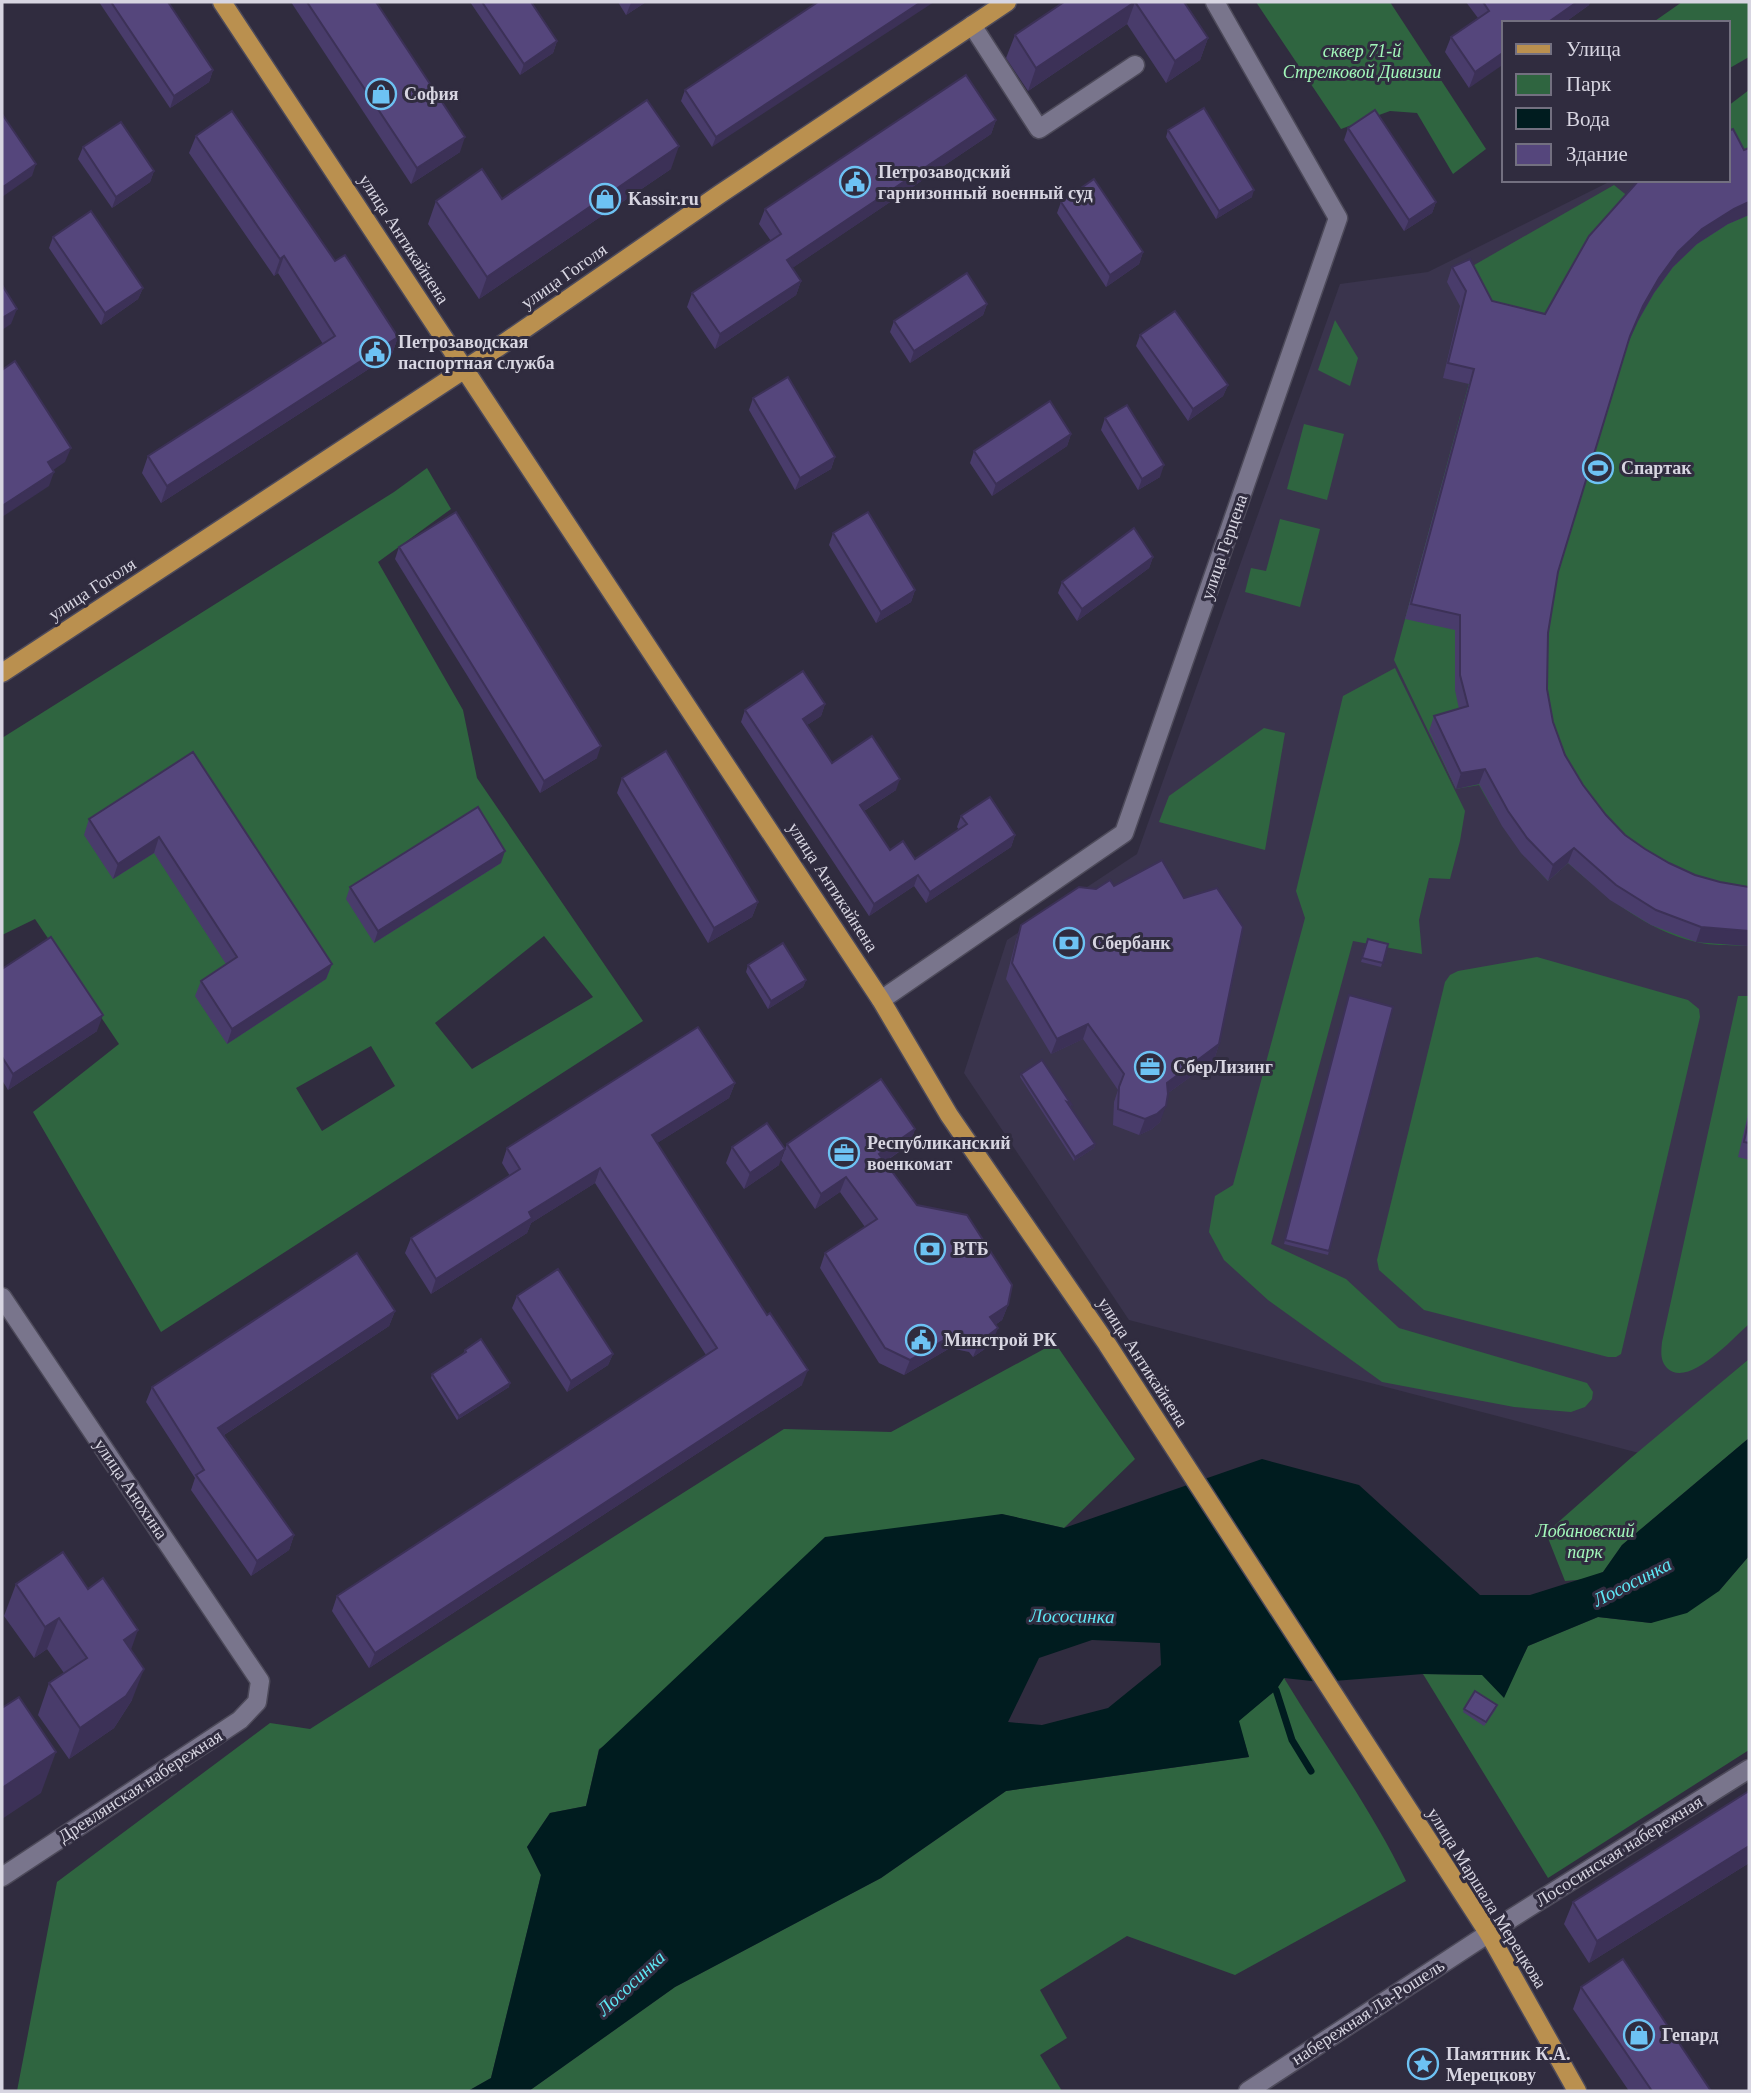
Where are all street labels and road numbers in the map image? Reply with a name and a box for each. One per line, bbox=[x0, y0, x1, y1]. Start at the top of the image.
street label: улица Антикайнена bbox=[355, 170, 453, 308]
street label: улица Гоголя bbox=[517, 239, 611, 313]
street label: улица Герцена bbox=[1197, 492, 1251, 602]
street label: улица Гоголя bbox=[45, 553, 139, 625]
street label: улица Антикайнена bbox=[784, 818, 882, 956]
street label: улица Антикайнена bbox=[1094, 1293, 1192, 1431]
street label: улица Анохина bbox=[90, 1435, 172, 1543]
street label: Древлянская набережная bbox=[54, 1725, 226, 1847]
street label: Лососинская набережная bbox=[1532, 1791, 1706, 1911]
street label: улица Маршала Мерецкова bbox=[1423, 1804, 1551, 1992]
street label: набережная Ла-Рошель bbox=[1288, 1955, 1448, 2069]

